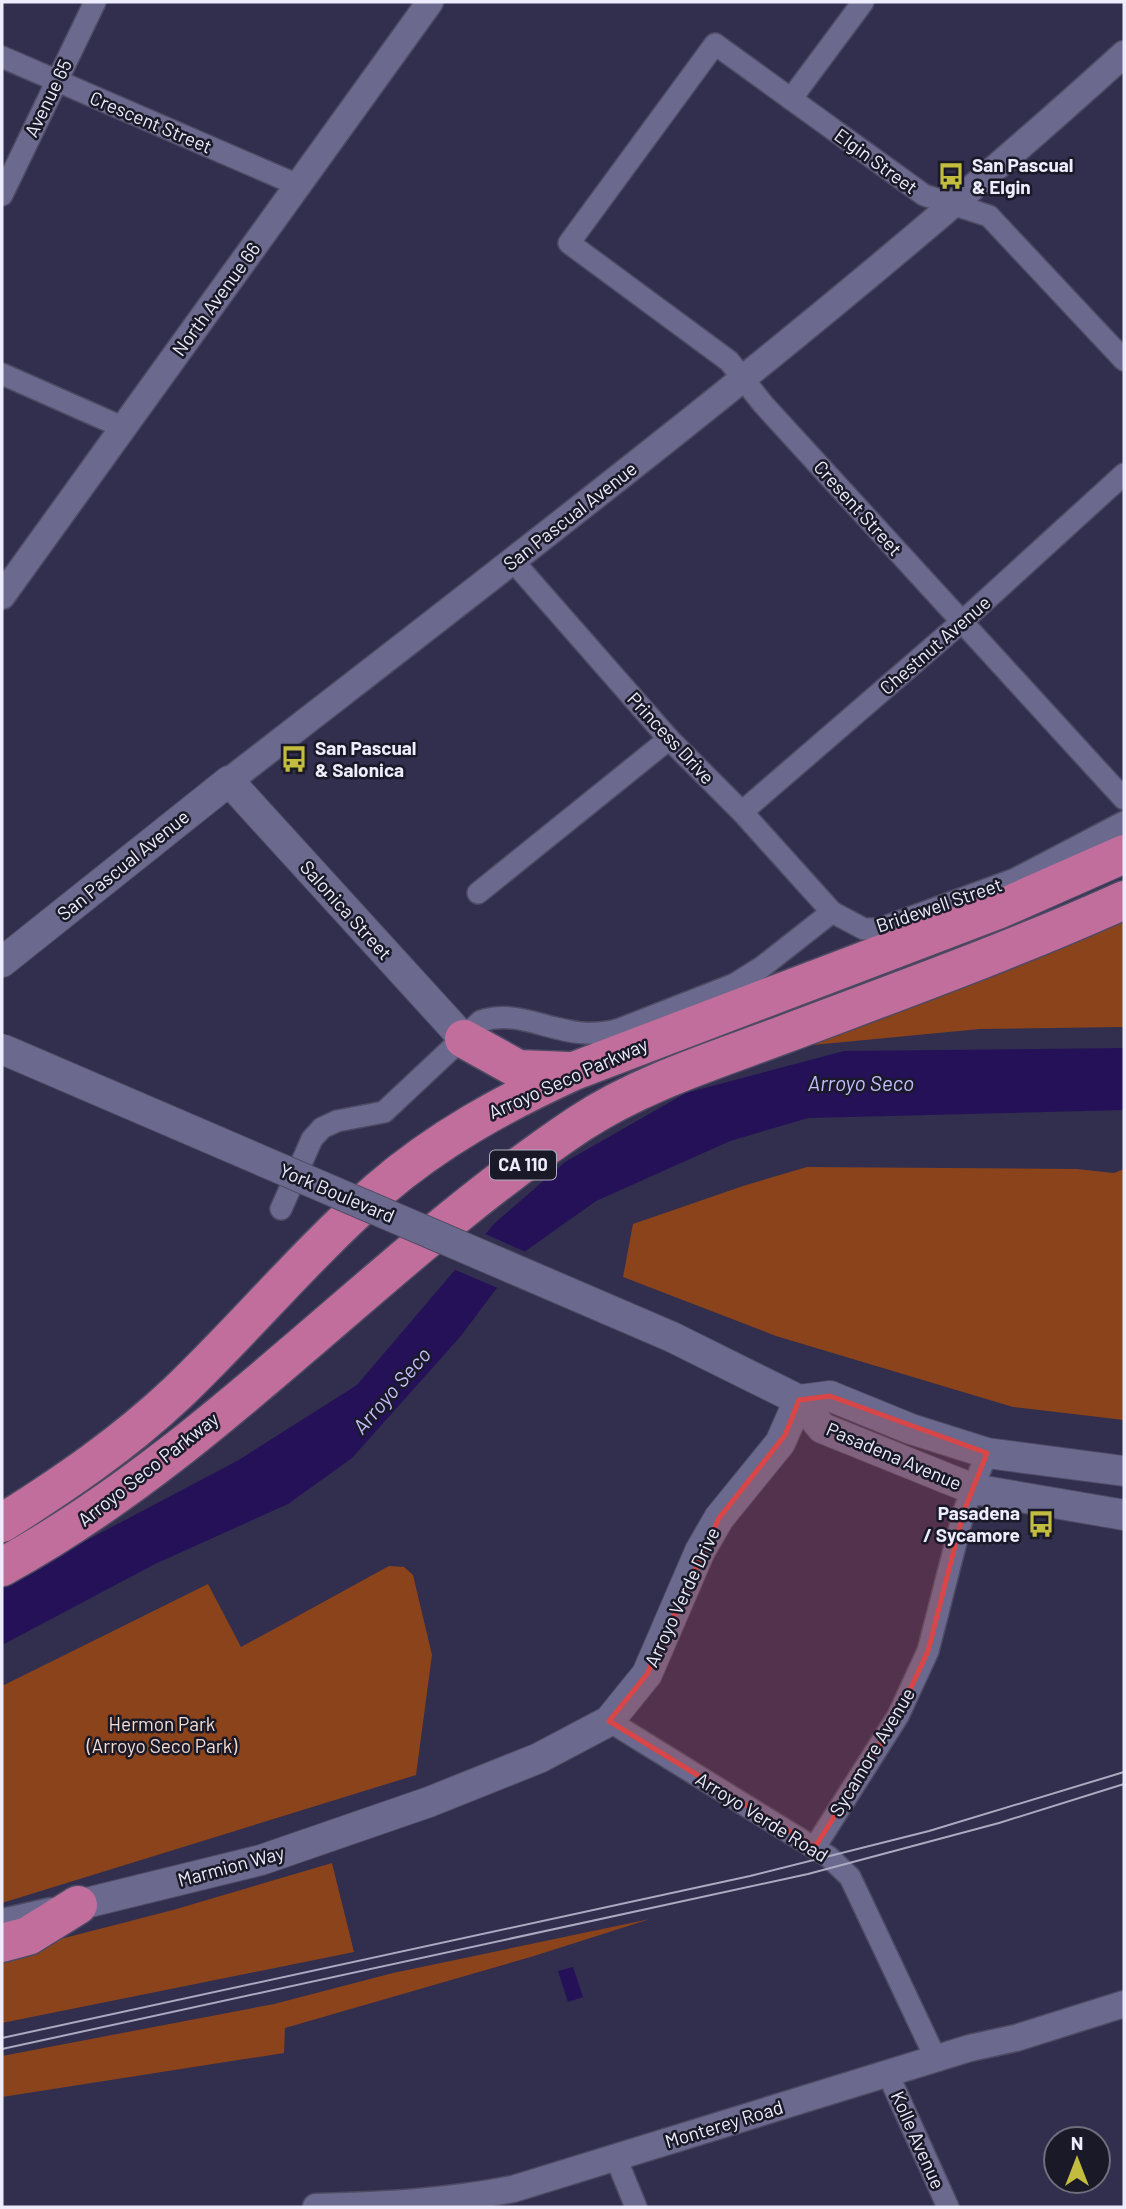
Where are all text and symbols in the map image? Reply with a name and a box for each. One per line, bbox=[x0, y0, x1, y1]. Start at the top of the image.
street label: Avenue 65 bbox=[19, 55, 76, 140]
street label: Crescent Street bbox=[87, 86, 216, 158]
street label: Elgin Street bbox=[830, 123, 922, 198]
place label: San Pascual & Elgin bbox=[972, 153, 1073, 198]
bus stop icon: San Pascual & Elgin bbox=[936, 161, 966, 191]
street label: North Avenue 66 bbox=[167, 237, 265, 360]
street label: Cresent Street bbox=[810, 455, 907, 560]
street label: San Pascual Avenue bbox=[498, 456, 641, 575]
street label: Chestnut Avenue bbox=[875, 590, 995, 699]
street label: Princess Drive bbox=[623, 687, 720, 788]
place label: San Pascual & Salonica bbox=[315, 736, 416, 781]
bus stop icon: San Pascual & Salonica bbox=[279, 744, 309, 774]
street label: San Pascual Avenue bbox=[52, 804, 193, 925]
street label: Salonica Street bbox=[296, 855, 397, 964]
street label: Bridewell Street bbox=[873, 872, 1005, 937]
street label: Arroyo Seco Parkway bbox=[484, 1032, 651, 1123]
water label: Arroyo Seco bbox=[808, 1070, 914, 1095]
road number: CA 110 bbox=[490, 1150, 556, 1180]
street label: York Boulevard bbox=[276, 1158, 398, 1227]
water label: Arroyo Seco bbox=[347, 1342, 435, 1438]
street label: Arroyo Seco Parkway bbox=[73, 1406, 223, 1531]
street label: Pasadena Avenue bbox=[823, 1417, 965, 1494]
place label: Pasadena / Sycamore bbox=[923, 1501, 1020, 1546]
bus stop icon: Pasadena / Sycamore bbox=[1026, 1509, 1056, 1539]
street label: Arroyo Verde Drive bbox=[639, 1523, 724, 1670]
street label: Sycamore Avenue bbox=[824, 1683, 919, 1820]
park label: Hermon Park (Arroyo Seco Park) bbox=[86, 1712, 238, 1757]
street label: Arroyo Verde Road bbox=[692, 1767, 833, 1866]
street label: Marmion Way bbox=[175, 1840, 287, 1891]
street label: Kolle Avenue bbox=[887, 2087, 950, 2192]
street label: Monterey Road bbox=[662, 2095, 786, 2152]
north arrow bbox=[1042, 2125, 1112, 2195]
text: N bbox=[1071, 2131, 1083, 2154]

